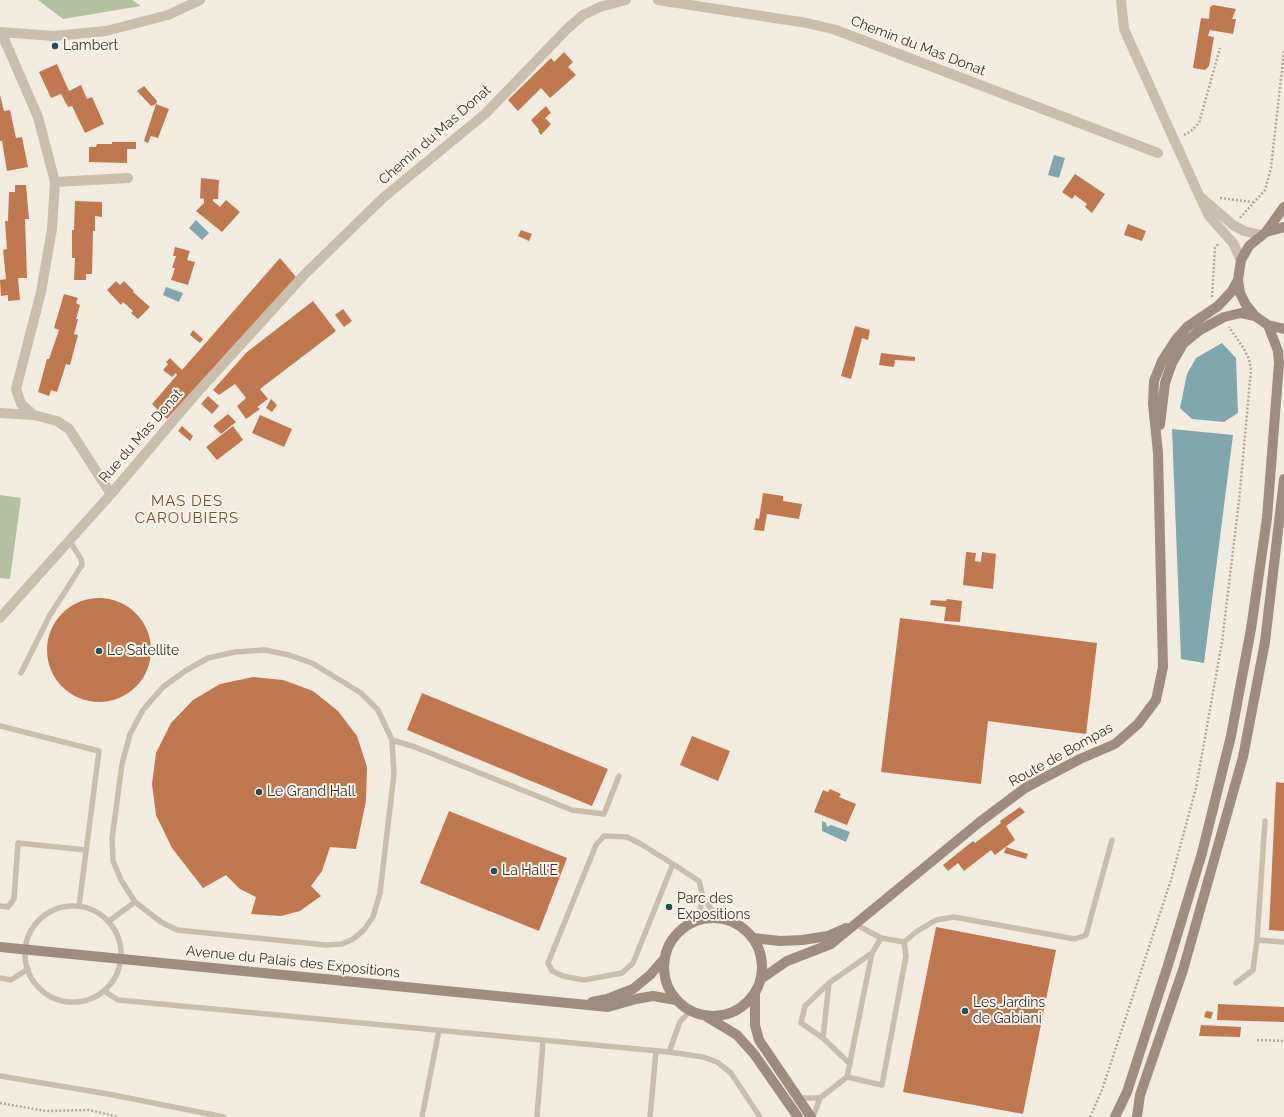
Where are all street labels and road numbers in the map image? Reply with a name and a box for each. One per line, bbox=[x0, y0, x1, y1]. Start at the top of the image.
street label: Chemin du Mas Donat bbox=[848, 13, 988, 79]
street label: Chemin du Mas Donat bbox=[375, 82, 495, 188]
street label: Rue du Mas Donat bbox=[96, 386, 186, 486]
street label: Route de Bompas bbox=[1006, 720, 1116, 790]
street label: Avenue du Palais des Expositions bbox=[185, 942, 401, 982]

